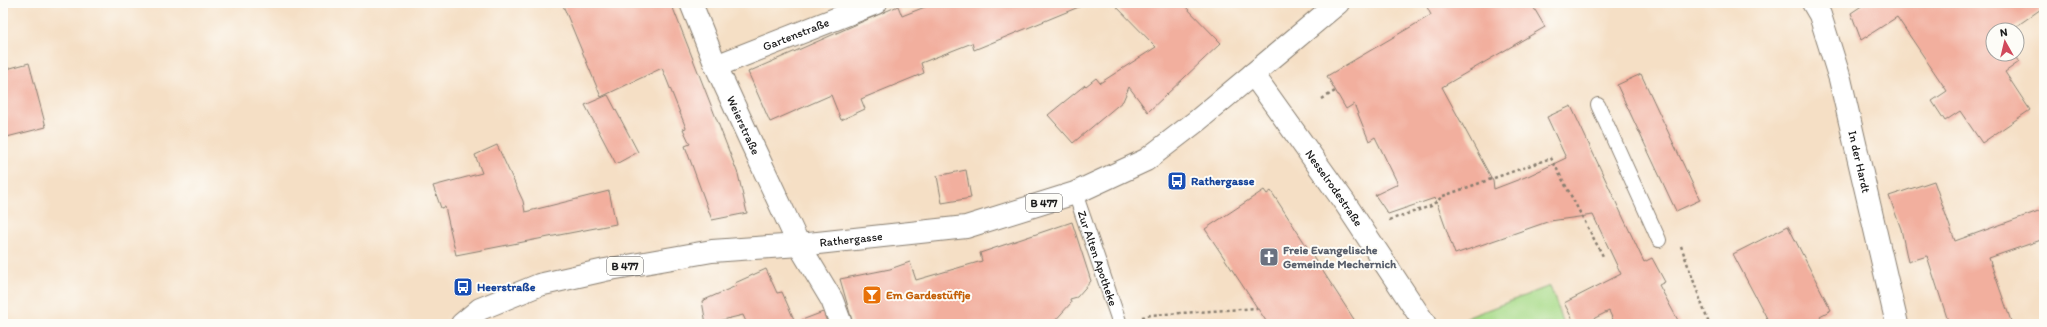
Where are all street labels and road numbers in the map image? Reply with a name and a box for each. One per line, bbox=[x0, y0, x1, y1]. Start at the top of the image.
street label: Gartenstraße bbox=[761, 15, 832, 54]
street label: Weierstraße bbox=[724, 94, 763, 157]
street label: In der Hardt bbox=[1845, 129, 1873, 195]
street label: Nesselrodestraße bbox=[1302, 147, 1366, 229]
road number: B 477 bbox=[1026, 194, 1062, 212]
street label: Zur Alten Apotheke bbox=[1075, 209, 1120, 308]
street label: Rathergasse bbox=[819, 229, 884, 250]
road number: B 477 bbox=[607, 257, 643, 275]

